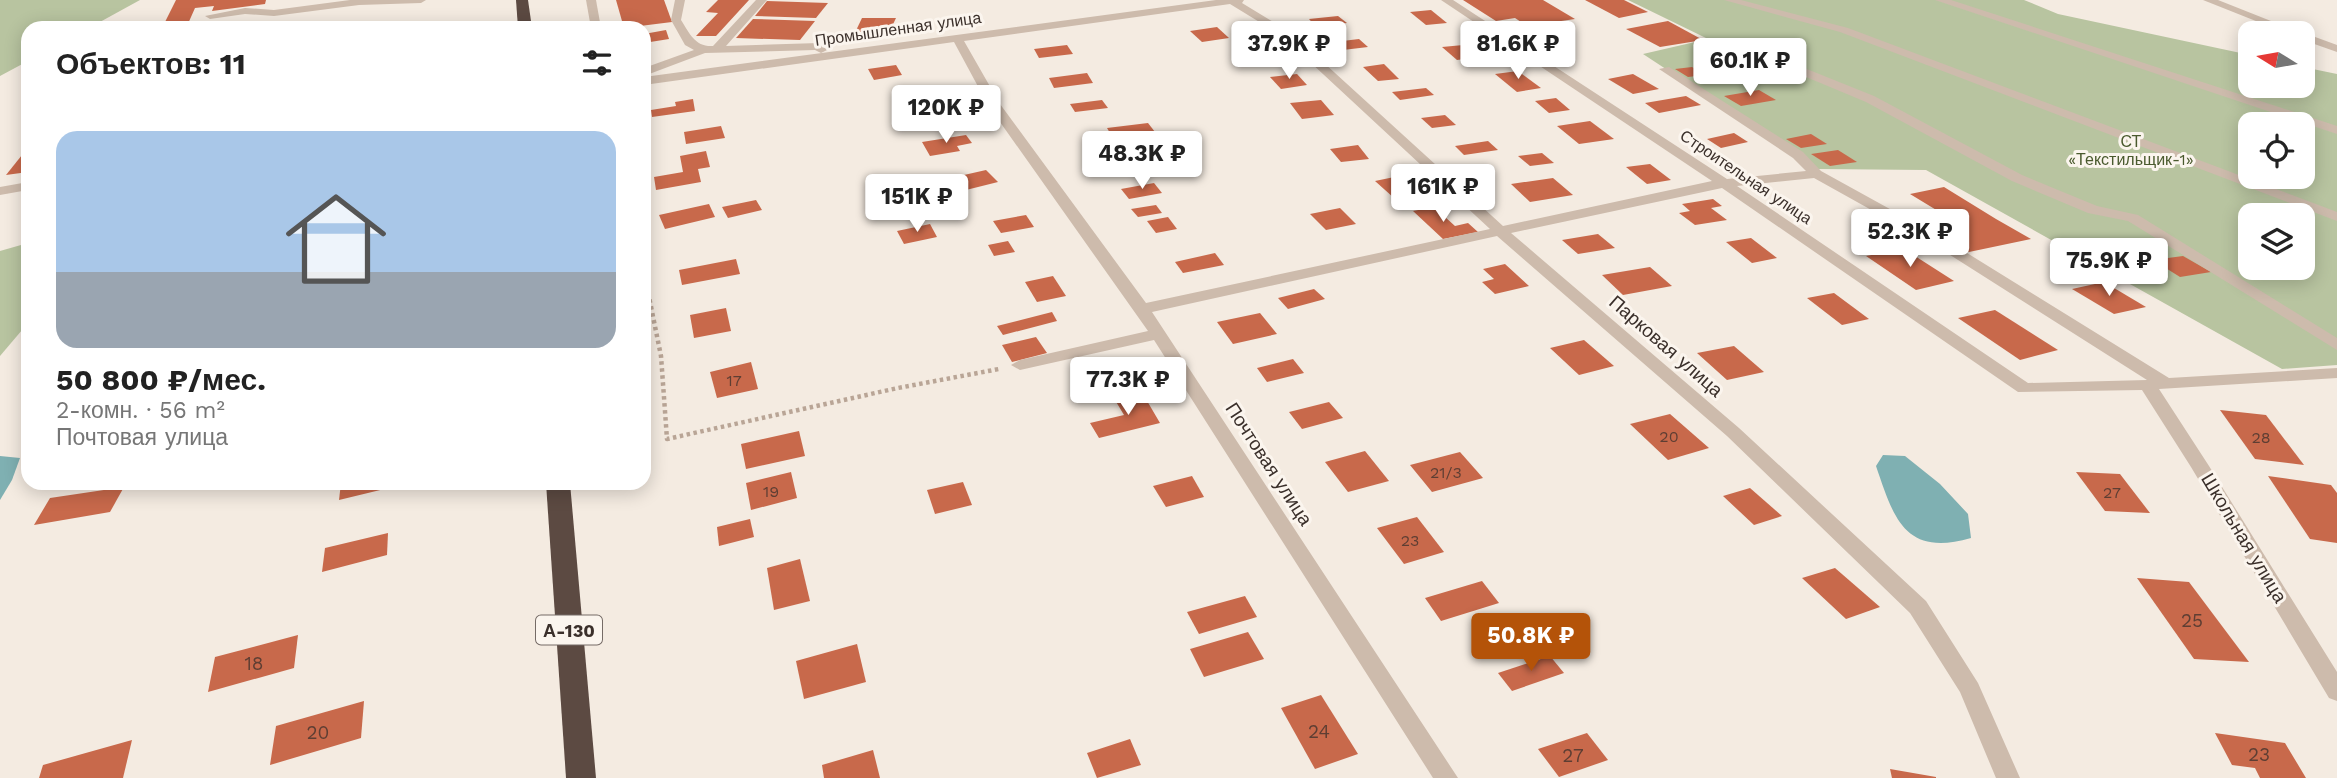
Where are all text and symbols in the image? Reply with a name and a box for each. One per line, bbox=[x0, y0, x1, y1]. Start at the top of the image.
street label: Промышленная улица bbox=[814, 8, 982, 50]
north arrow bbox=[2238, 21, 2315, 98]
map controls bbox=[2238, 21, 2315, 280]
pin: 37.9K ₽ bbox=[1224, 22, 1354, 81]
pin: 81.6K ₽ bbox=[1453, 22, 1583, 81]
text: 37.9K ₽ bbox=[1247, 30, 1331, 57]
text: 81.6K ₽ bbox=[1476, 30, 1560, 57]
pin: 60.1K ₽ bbox=[1685, 38, 1815, 98]
icon: filters bbox=[578, 44, 616, 82]
text: Объектов: 11 bbox=[56, 46, 246, 81]
text: 60.1K ₽ bbox=[1709, 47, 1791, 74]
pin: 120K ₽ bbox=[889, 86, 1003, 145]
text: 120K ₽ bbox=[908, 94, 984, 121]
button: locate bbox=[2238, 112, 2315, 189]
street label: Строительная улица bbox=[1677, 126, 1815, 228]
pin: 48.3K ₽ bbox=[1077, 132, 1207, 191]
park label: СТ «Текстильщик-1» bbox=[2068, 132, 2194, 169]
text: 48.3K ₽ bbox=[1098, 140, 1186, 167]
pin: 161K ₽ bbox=[1386, 164, 1500, 224]
text: 161K ₽ bbox=[1407, 173, 1479, 200]
pin: 151K ₽ bbox=[860, 174, 974, 234]
icon: home bbox=[273, 176, 399, 302]
text: 151K ₽ bbox=[881, 183, 953, 210]
button: layers bbox=[2238, 203, 2315, 280]
pin: 52.3K ₽ bbox=[1845, 210, 1975, 269]
text: 52.3K ₽ bbox=[1867, 218, 1953, 245]
pin: 75.9K ₽ bbox=[2044, 238, 2174, 298]
text: 75.9K ₽ bbox=[2066, 247, 2152, 274]
street label: Парковая улица bbox=[1604, 290, 1728, 402]
pin: 77.3K ₽ bbox=[1063, 358, 1193, 417]
text: 50 800 ₽/мес. bbox=[56, 362, 266, 397]
text: 77.3K ₽ bbox=[1086, 366, 1170, 393]
house number: 17 bbox=[726, 371, 742, 390]
text: 2-комн. · 56 m² bbox=[56, 397, 225, 424]
street label: Почтовая улица bbox=[1221, 398, 1318, 530]
text: Почтовая улица bbox=[56, 424, 228, 451]
house number: 20 bbox=[1659, 427, 1679, 446]
house number: 28 bbox=[2251, 428, 2271, 447]
house number: 21/3 bbox=[1430, 463, 1462, 482]
street label: Школьная улица bbox=[2196, 469, 2292, 607]
house number: 19 bbox=[763, 482, 779, 501]
house number: 27 bbox=[2103, 483, 2121, 502]
house number: 23 bbox=[1401, 531, 1419, 550]
house number: 25 bbox=[2181, 609, 2203, 632]
pin: 50.8K ₽ bbox=[1466, 614, 1596, 673]
road number: А-130 bbox=[536, 616, 602, 644]
text: 50.8K ₽ bbox=[1487, 622, 1575, 649]
house number: 18 bbox=[244, 652, 264, 675]
house number: 24 bbox=[1308, 720, 1330, 743]
house number: 20 bbox=[307, 721, 329, 744]
house number: 23 bbox=[2248, 743, 2270, 766]
house number: 27 bbox=[1562, 744, 1584, 767]

